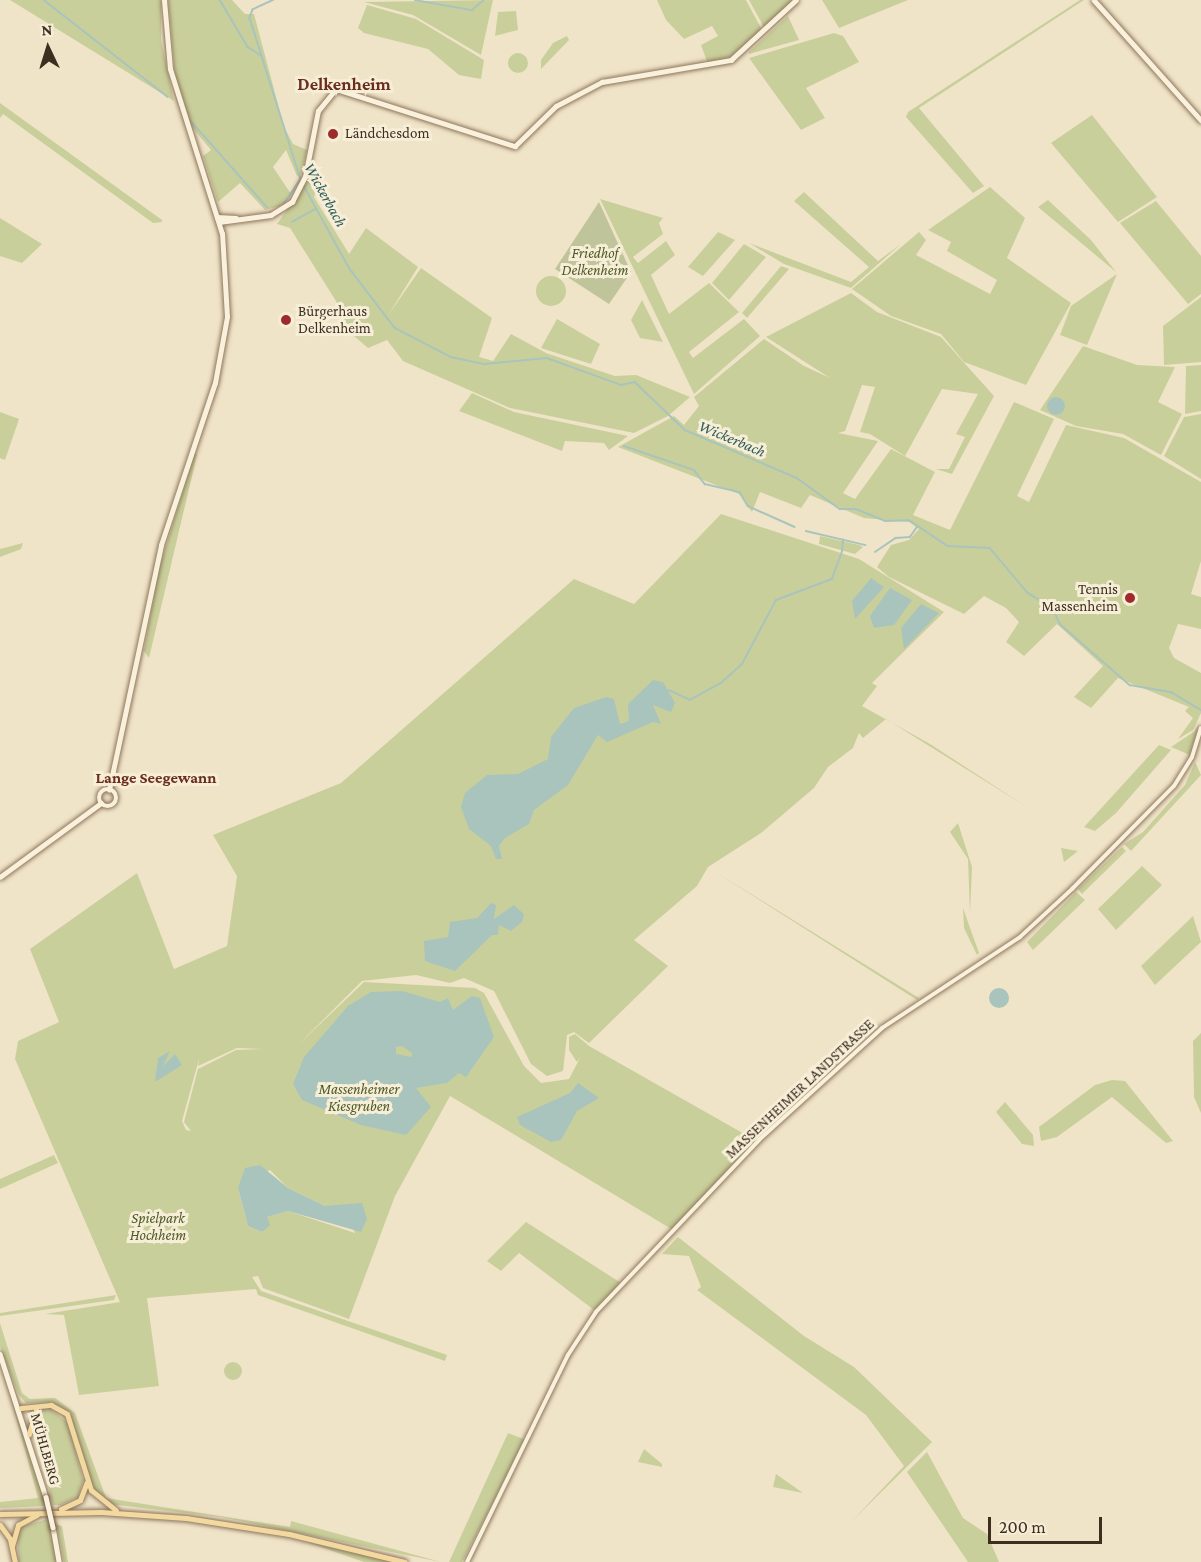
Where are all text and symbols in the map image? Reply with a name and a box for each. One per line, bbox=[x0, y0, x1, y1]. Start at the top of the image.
north arrow bbox=[18, 18, 78, 78]
text: N bbox=[41, 21, 53, 38]
district label: Delkenheim bbox=[297, 73, 391, 95]
place label: Ländchesdom bbox=[345, 125, 429, 143]
marker: Ländchesdom bbox=[326, 127, 340, 141]
water label: Wickerbach bbox=[299, 159, 351, 231]
park label: Friedhof Delkenheim bbox=[561, 244, 629, 279]
place label: Bürgerhaus Delkenheim bbox=[298, 302, 371, 337]
marker: Bürgerhaus Delkenheim bbox=[279, 313, 293, 327]
water label: Wickerbach bbox=[696, 416, 768, 462]
place label: Tennis Massenheim bbox=[1042, 580, 1118, 615]
marker: Tennis Massenheim bbox=[1123, 591, 1137, 605]
district label: Lange Seegewann bbox=[95, 768, 217, 788]
street label: MASSENHEIMER LANDSTRASSE bbox=[722, 1015, 878, 1163]
park label: Massenheimer Kiesgruben bbox=[319, 1080, 399, 1115]
park label: Spielpark Hochheim bbox=[130, 1209, 186, 1244]
street label: MÜHLBERG bbox=[26, 1411, 64, 1487]
scale bar bbox=[991, 1505, 1105, 1543]
text: 200 m bbox=[999, 1517, 1046, 1537]

